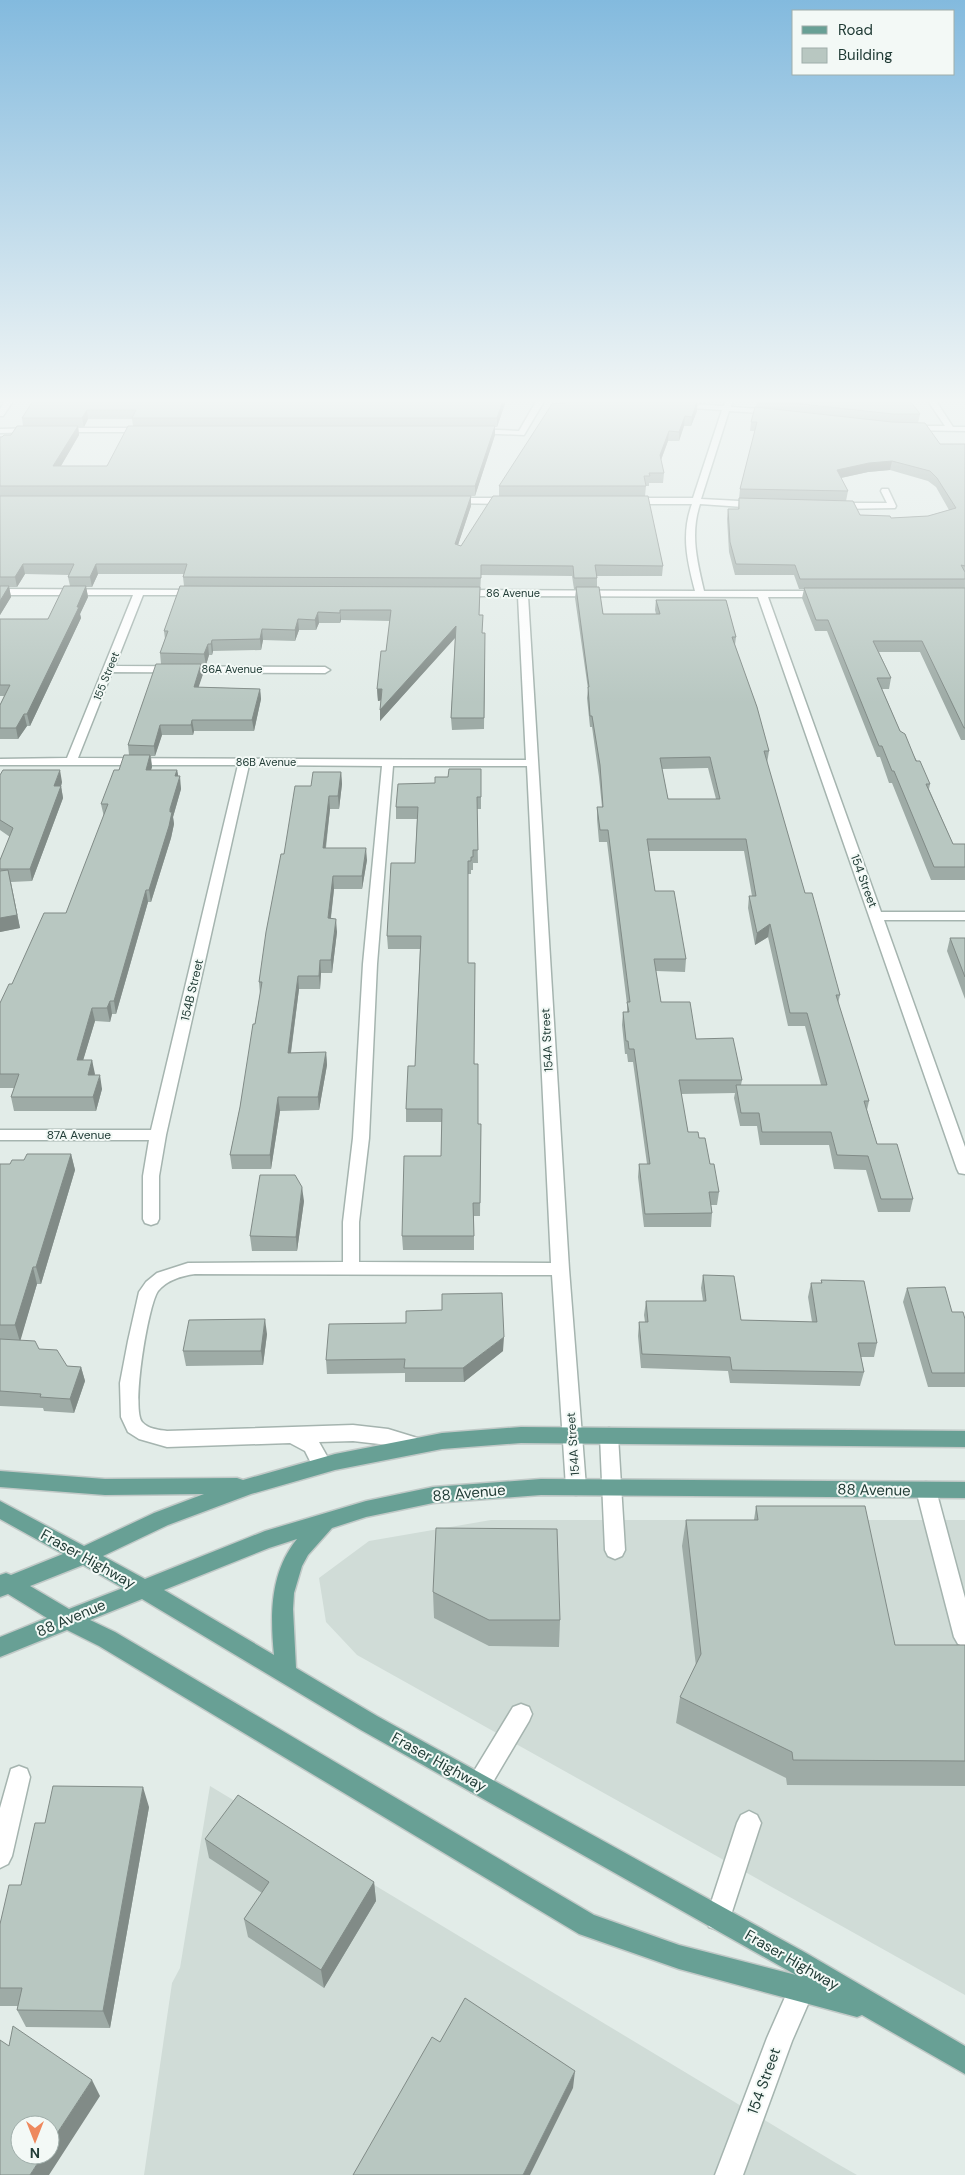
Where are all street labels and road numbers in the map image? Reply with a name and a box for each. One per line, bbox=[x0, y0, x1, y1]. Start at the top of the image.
street label: 86 Avenue bbox=[486, 586, 540, 600]
street label: 155 Street bbox=[90, 650, 122, 702]
street label: 86A Avenue bbox=[202, 662, 262, 676]
street label: 86B Avenue bbox=[236, 755, 296, 769]
street label: 154 Street bbox=[847, 852, 881, 910]
street label: 154B Street bbox=[177, 957, 207, 1022]
street label: 154A Street bbox=[537, 1008, 557, 1072]
street label: 87A Avenue bbox=[47, 1127, 111, 1143]
street label: 154A Street bbox=[563, 1411, 583, 1476]
street label: 88 Avenue bbox=[837, 1479, 911, 1501]
street label: 88 Avenue bbox=[432, 1480, 506, 1506]
street label: Fraser Highway bbox=[37, 1525, 140, 1594]
street label: 88 Avenue bbox=[33, 1594, 109, 1642]
street label: Fraser Highway bbox=[388, 1728, 491, 1797]
street label: Fraser Highway bbox=[741, 1925, 843, 1995]
street label: 154 Street bbox=[743, 2045, 785, 2117]

